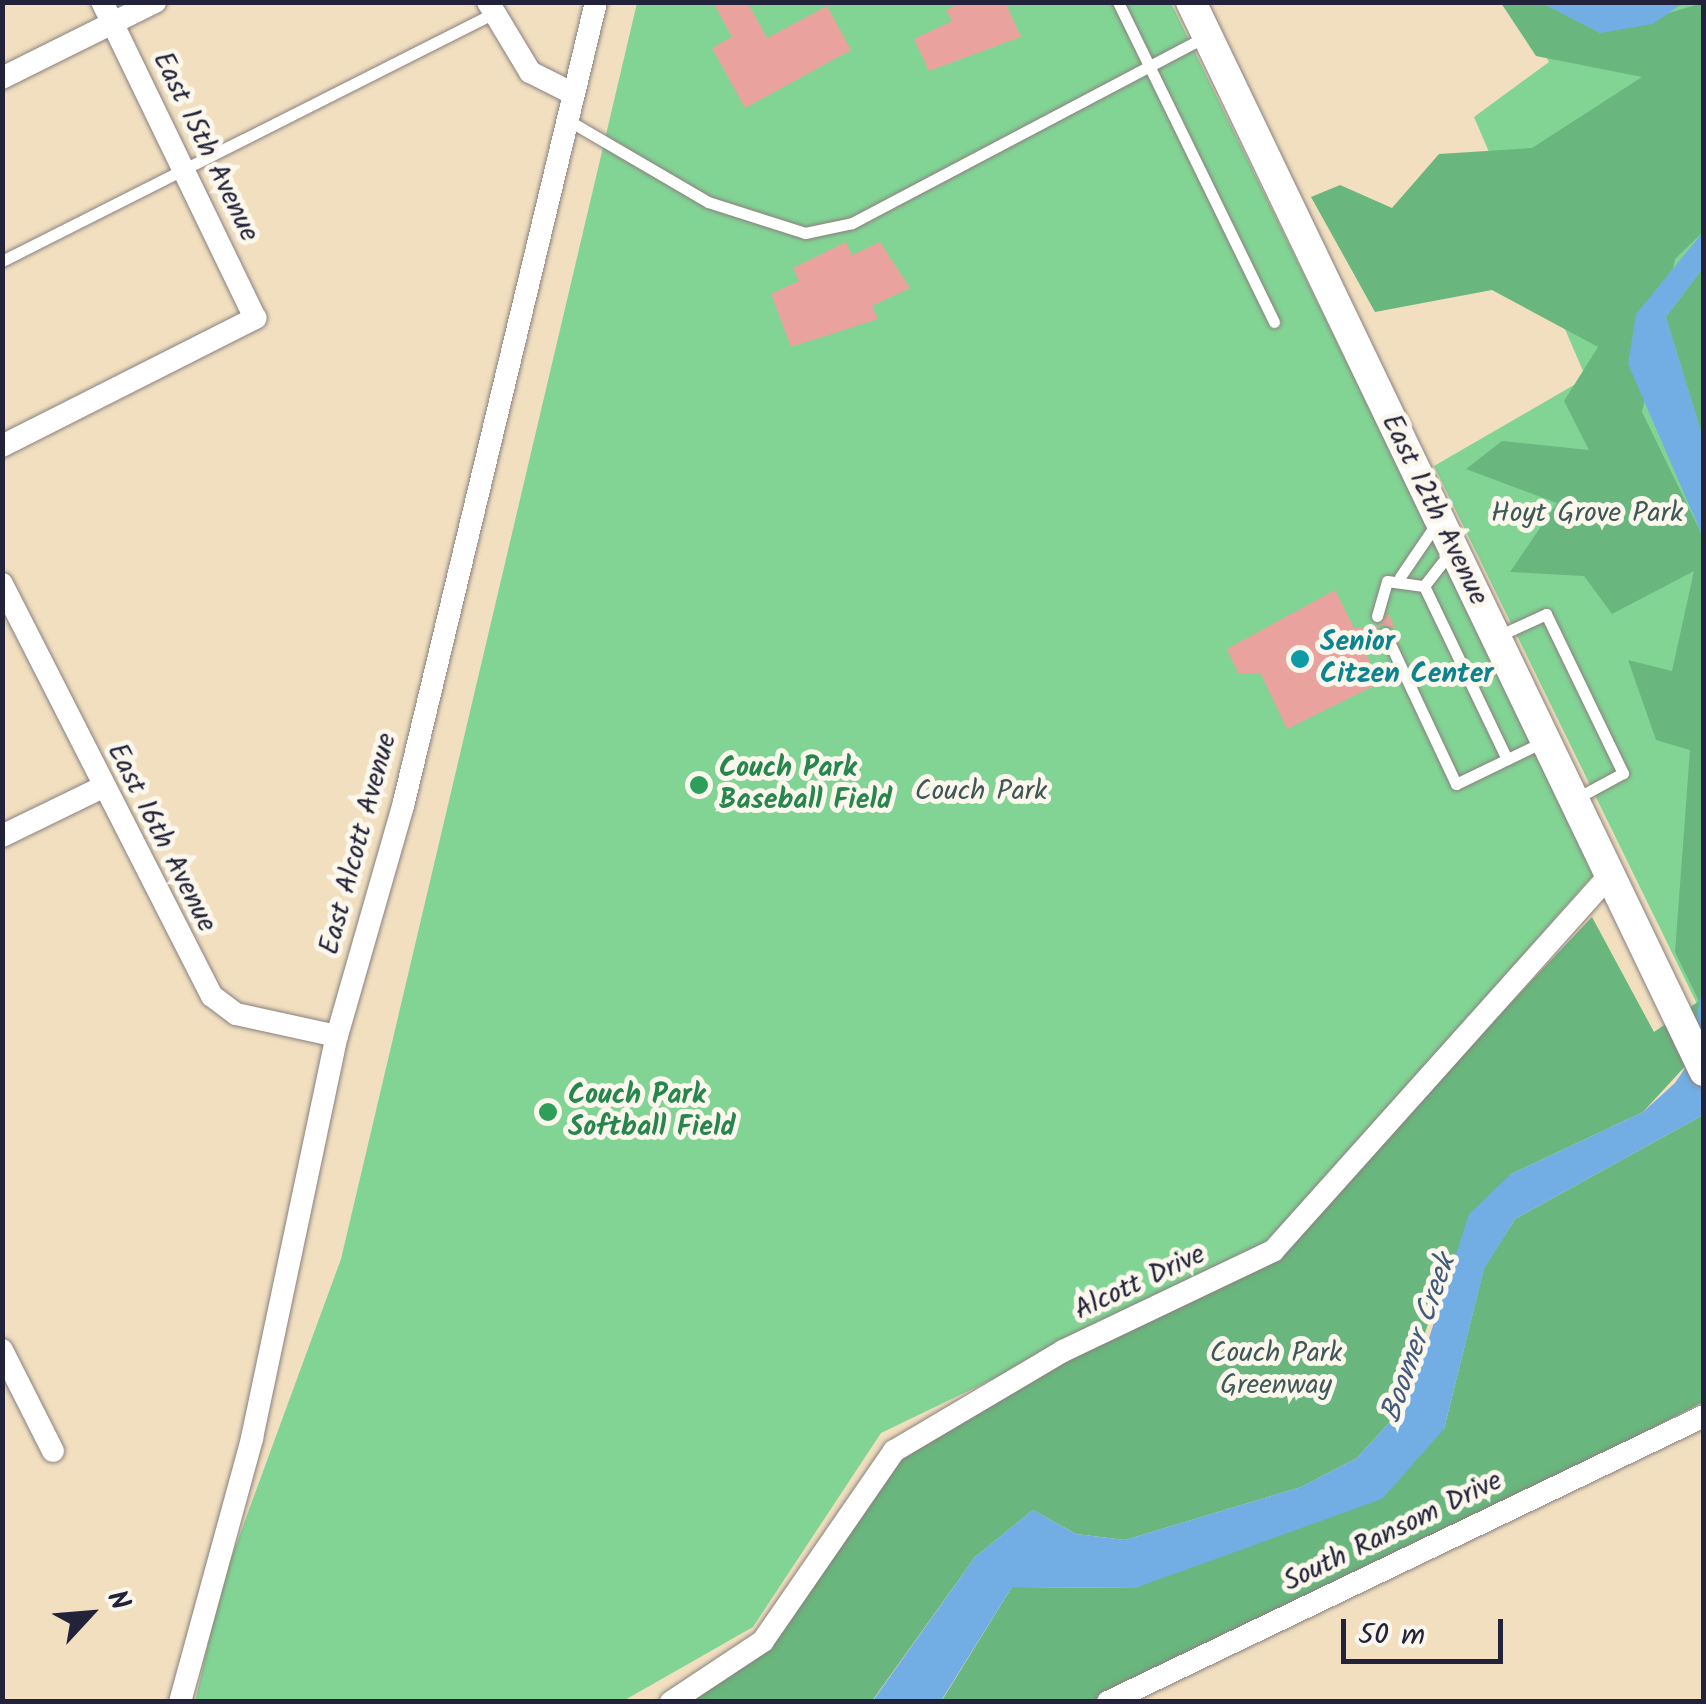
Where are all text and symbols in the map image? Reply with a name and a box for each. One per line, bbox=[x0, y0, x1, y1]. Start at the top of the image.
street label: East 15th Avenue bbox=[145, 47, 265, 247]
street label: East 12th Avenue bbox=[1373, 409, 1495, 611]
park label: Hoyt Grove Park bbox=[1491, 497, 1683, 531]
place label: Senior Citzen Center bbox=[1320, 626, 1493, 692]
marker: Senior Citzen Center bbox=[1289, 648, 1311, 670]
street label: East Alcott Avenue bbox=[313, 730, 405, 958]
street label: East 16th Avenue bbox=[99, 738, 223, 938]
place label: Couch Park Baseball Field bbox=[719, 752, 892, 818]
marker: Couch Park Baseball Field bbox=[688, 774, 710, 796]
park label: Couch Park bbox=[915, 775, 1047, 809]
place label: Couch Park Softball Field bbox=[568, 1079, 736, 1145]
marker: Couch Park Softball Field bbox=[537, 1101, 559, 1123]
street label: Alcott Drive bbox=[1069, 1238, 1211, 1328]
water label: Boomer Creek bbox=[1374, 1251, 1464, 1427]
park label: Couch Park Greenway bbox=[1210, 1337, 1342, 1403]
street label: South Ransom Drive bbox=[1278, 1465, 1508, 1599]
north arrow bbox=[40, 1564, 140, 1664]
text: N bbox=[93, 1583, 142, 1618]
scale bar bbox=[1346, 1599, 1508, 1661]
text: 50 m bbox=[1358, 1612, 1425, 1660]

